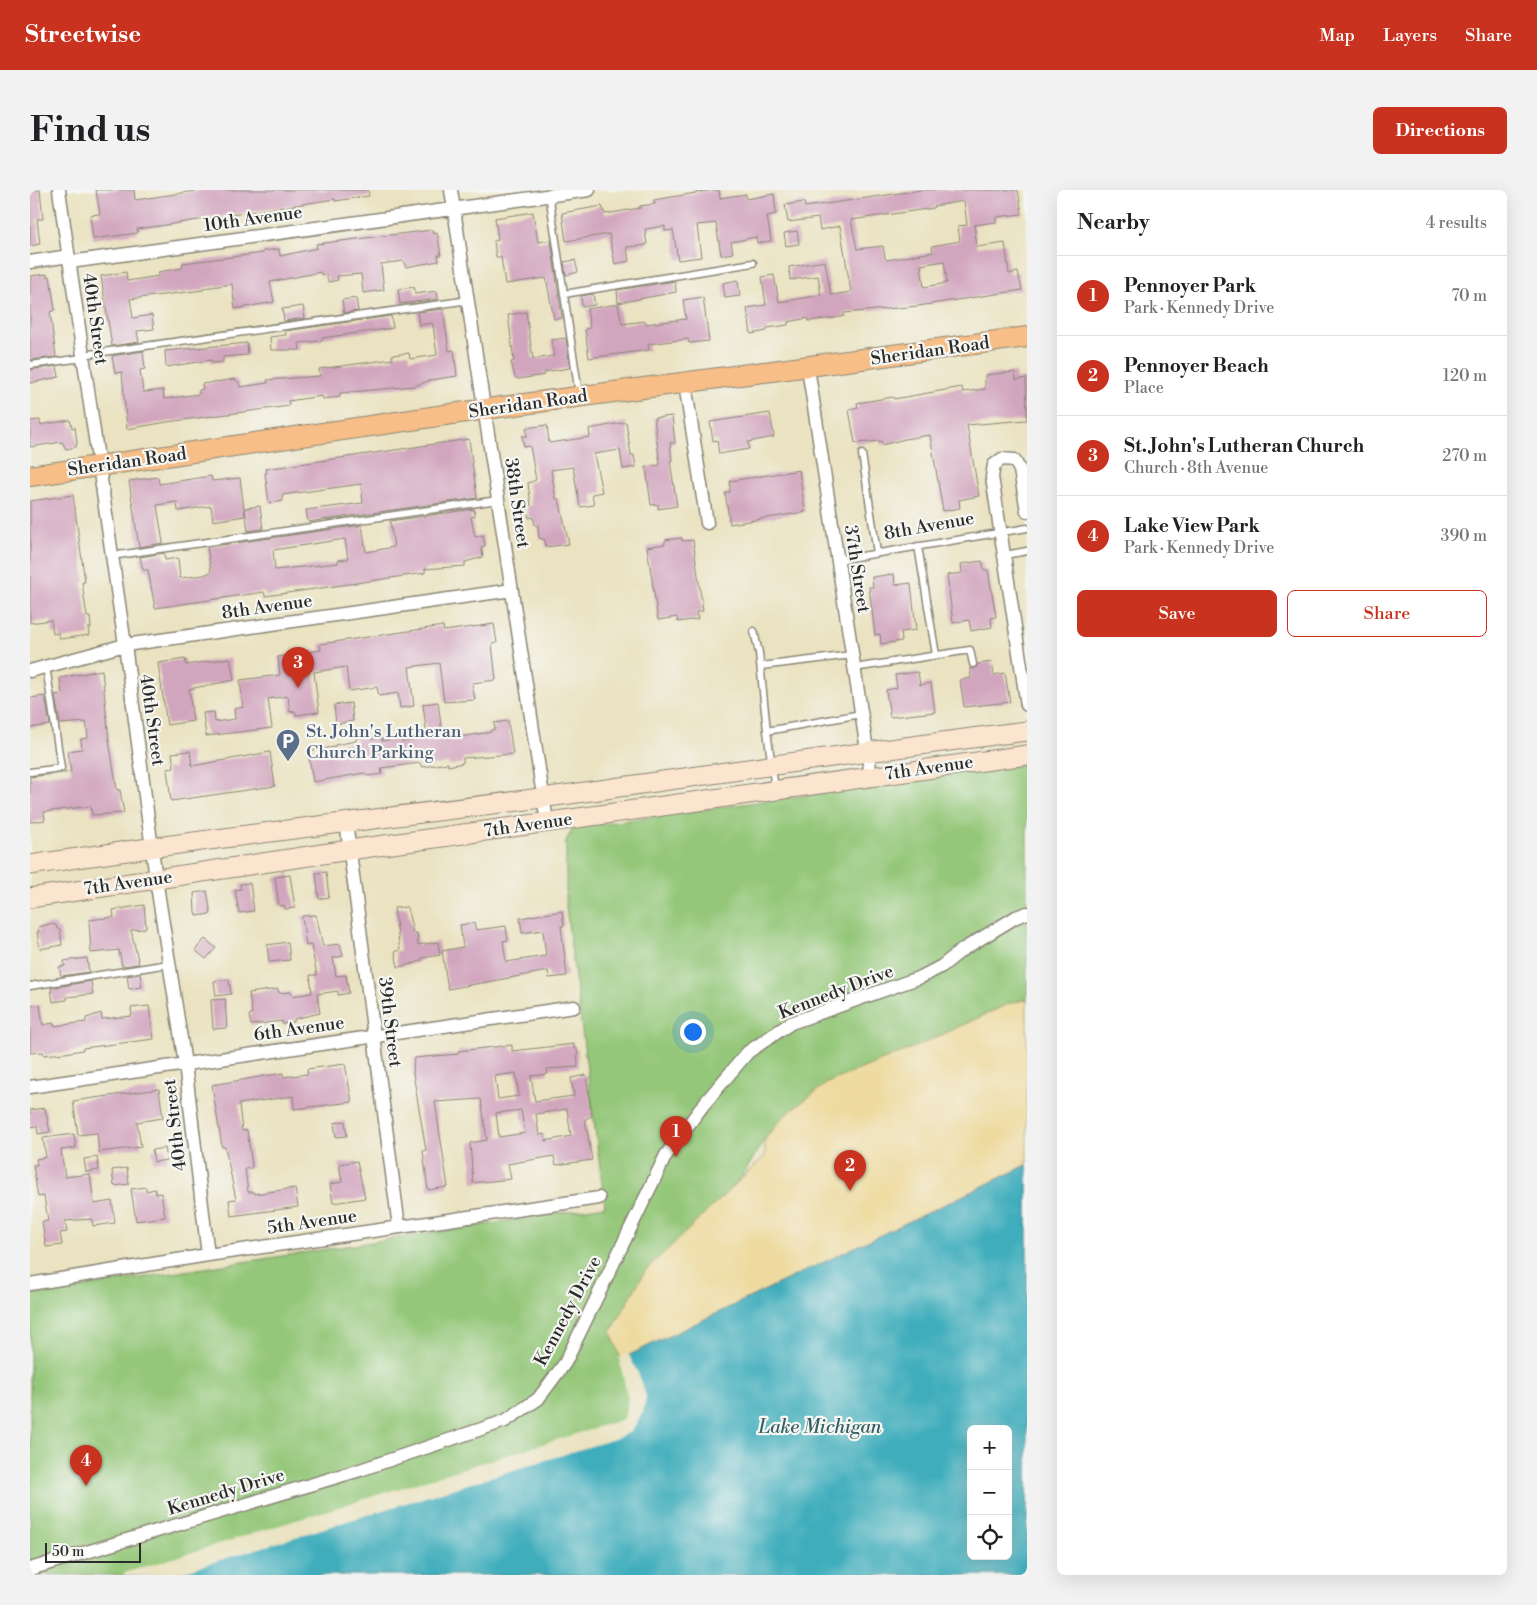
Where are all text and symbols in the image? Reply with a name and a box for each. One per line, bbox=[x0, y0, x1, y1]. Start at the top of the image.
text: Streetwise bbox=[25, 20, 141, 50]
text: Map bbox=[1320, 24, 1355, 47]
text: Layers bbox=[1383, 24, 1437, 47]
text: Share bbox=[1465, 24, 1512, 47]
button: Directions bbox=[1373, 107, 1507, 154]
text: Find us bbox=[30, 109, 150, 152]
street label: 10th Avenue bbox=[202, 201, 304, 237]
text: Nearby bbox=[1077, 210, 1150, 236]
text: 4 results bbox=[1426, 213, 1487, 233]
street label: 40th Street bbox=[77, 272, 113, 367]
text: Pennoyer Park bbox=[1124, 274, 1256, 298]
text: 1 bbox=[1089, 286, 1097, 306]
text: 70 m bbox=[1451, 286, 1487, 306]
text: Park · Kennedy Drive bbox=[1124, 298, 1274, 318]
street label: Sheridan Road bbox=[869, 331, 992, 371]
text: Pennoyer Beach bbox=[1124, 354, 1269, 378]
text: 2 bbox=[1088, 366, 1098, 386]
text: 120 m bbox=[1443, 366, 1487, 386]
text: Place bbox=[1124, 378, 1164, 398]
street label: Sheridan Road bbox=[467, 384, 590, 424]
text: St. John's Lutheran Church bbox=[1124, 434, 1364, 458]
street label: Sheridan Road bbox=[66, 442, 189, 482]
text: 3 bbox=[1088, 446, 1098, 466]
text: 270 m bbox=[1442, 446, 1487, 466]
street label: 38th Street bbox=[499, 456, 535, 550]
text: Church · 8th Avenue bbox=[1124, 458, 1268, 478]
street label: 8th Avenue bbox=[882, 507, 976, 545]
text: Lake View Park bbox=[1124, 514, 1260, 538]
street label: 37th Street bbox=[839, 523, 875, 615]
text: 4 bbox=[1088, 526, 1098, 546]
text: 390 m bbox=[1441, 526, 1487, 546]
text: Park · Kennedy Drive bbox=[1124, 538, 1274, 558]
street label: 8th Avenue bbox=[220, 589, 314, 625]
button: Save bbox=[1077, 590, 1277, 637]
button: Share bbox=[1287, 590, 1487, 637]
pin: 3 bbox=[282, 647, 314, 688]
street label: 40th Street bbox=[134, 673, 170, 768]
place label: St. John's Lutheran Church Parking bbox=[306, 720, 462, 764]
parking icon: St. John's Lutheran Church Parking bbox=[275, 728, 301, 762]
street label: 7th Avenue bbox=[883, 750, 975, 786]
street label: 7th Avenue bbox=[482, 807, 574, 843]
street label: 7th Avenue bbox=[82, 865, 174, 901]
street label: Kennedy Drive bbox=[775, 960, 897, 1024]
street label: 39th Street bbox=[373, 976, 407, 1069]
street label: 6th Avenue bbox=[252, 1011, 346, 1047]
your location bbox=[680, 1019, 706, 1045]
street label: 40th Street bbox=[158, 1077, 192, 1172]
pin: 1 bbox=[660, 1116, 692, 1157]
pin: 2 bbox=[834, 1150, 866, 1191]
street label: 5th Avenue bbox=[266, 1204, 358, 1240]
street label: Kennedy Drive bbox=[529, 1252, 607, 1370]
water label: Lake Michigan bbox=[758, 1415, 882, 1439]
map controls bbox=[967, 1425, 1012, 1560]
button: + bbox=[967, 1425, 1012, 1470]
pin: 4 bbox=[70, 1445, 102, 1486]
street label: Kennedy Drive bbox=[165, 1463, 287, 1521]
button: − bbox=[967, 1470, 1012, 1515]
button: locate bbox=[967, 1515, 1012, 1560]
scale bar bbox=[45, 1540, 141, 1563]
text: 50 m bbox=[52, 1543, 84, 1561]

